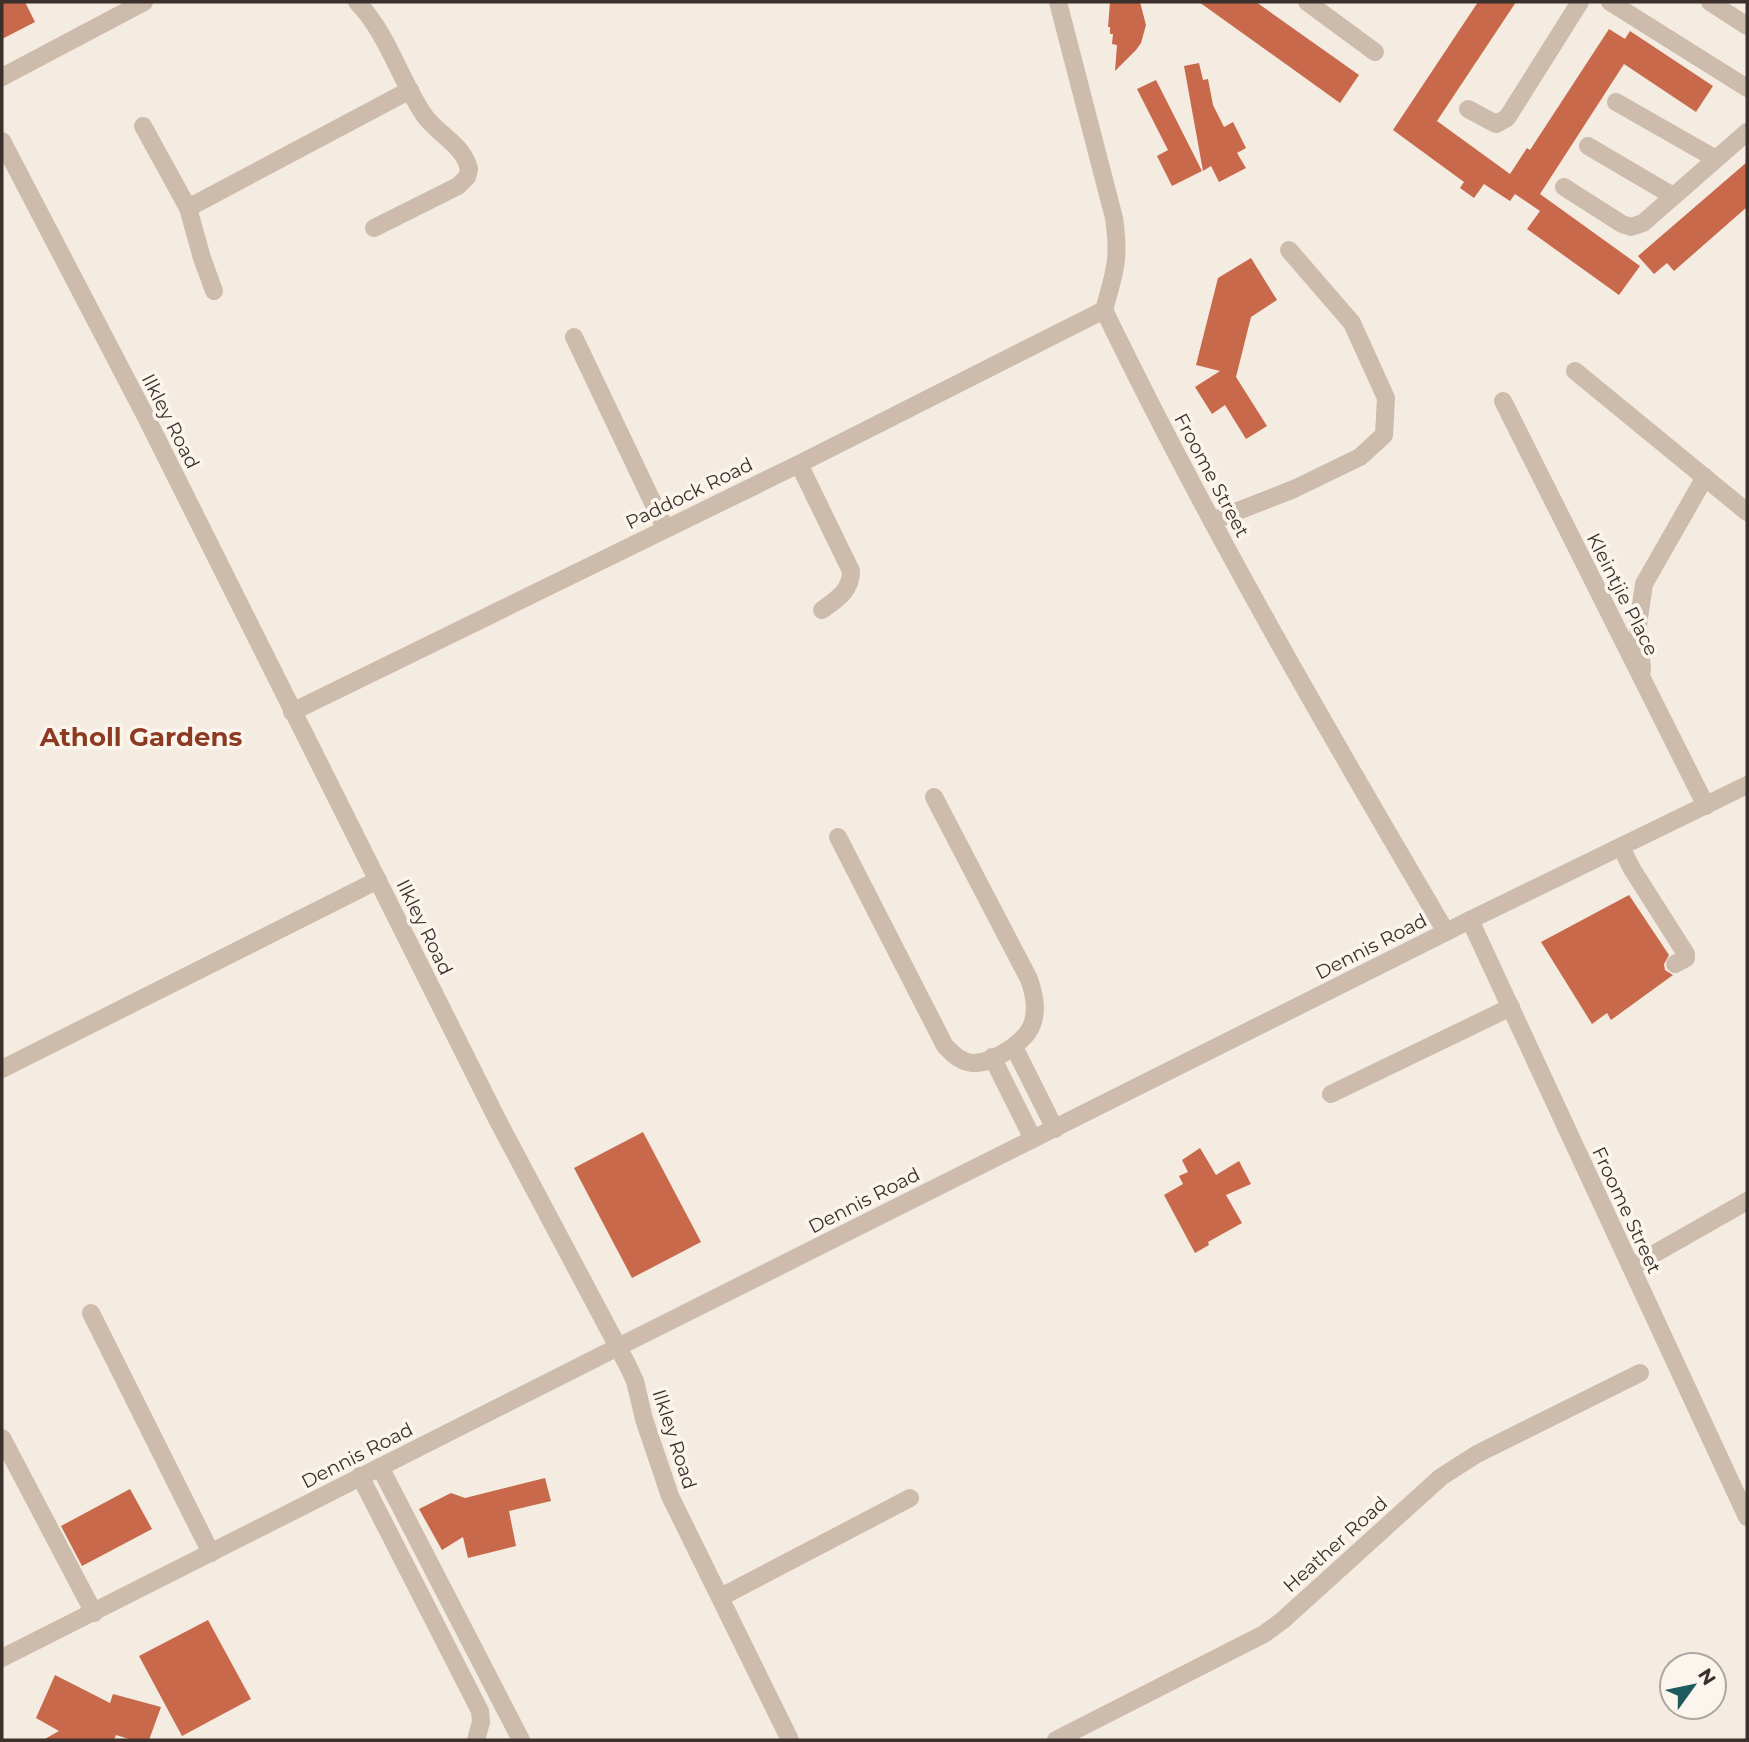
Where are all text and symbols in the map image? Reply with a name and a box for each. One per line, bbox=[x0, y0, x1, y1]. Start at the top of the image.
street label: Ilkley Road bbox=[137, 370, 204, 473]
street label: Froome Street bbox=[1169, 409, 1254, 541]
street label: Paddock Road bbox=[622, 453, 757, 534]
street label: Kleintjie Place bbox=[1582, 529, 1663, 659]
district label: Atholl Gardens bbox=[39, 721, 242, 753]
street label: Ilkley Road bbox=[391, 876, 458, 979]
street label: Dennis Road bbox=[1312, 909, 1431, 984]
street label: Froome Street bbox=[1587, 1143, 1666, 1277]
street label: Dennis Road bbox=[805, 1163, 924, 1238]
street label: Ilkley Road bbox=[648, 1386, 701, 1492]
street label: Dennis Road bbox=[298, 1418, 417, 1493]
street label: Heather Road bbox=[1279, 1492, 1392, 1597]
north arrow bbox=[1658, 1651, 1728, 1721]
text: N bbox=[1693, 1664, 1721, 1690]

